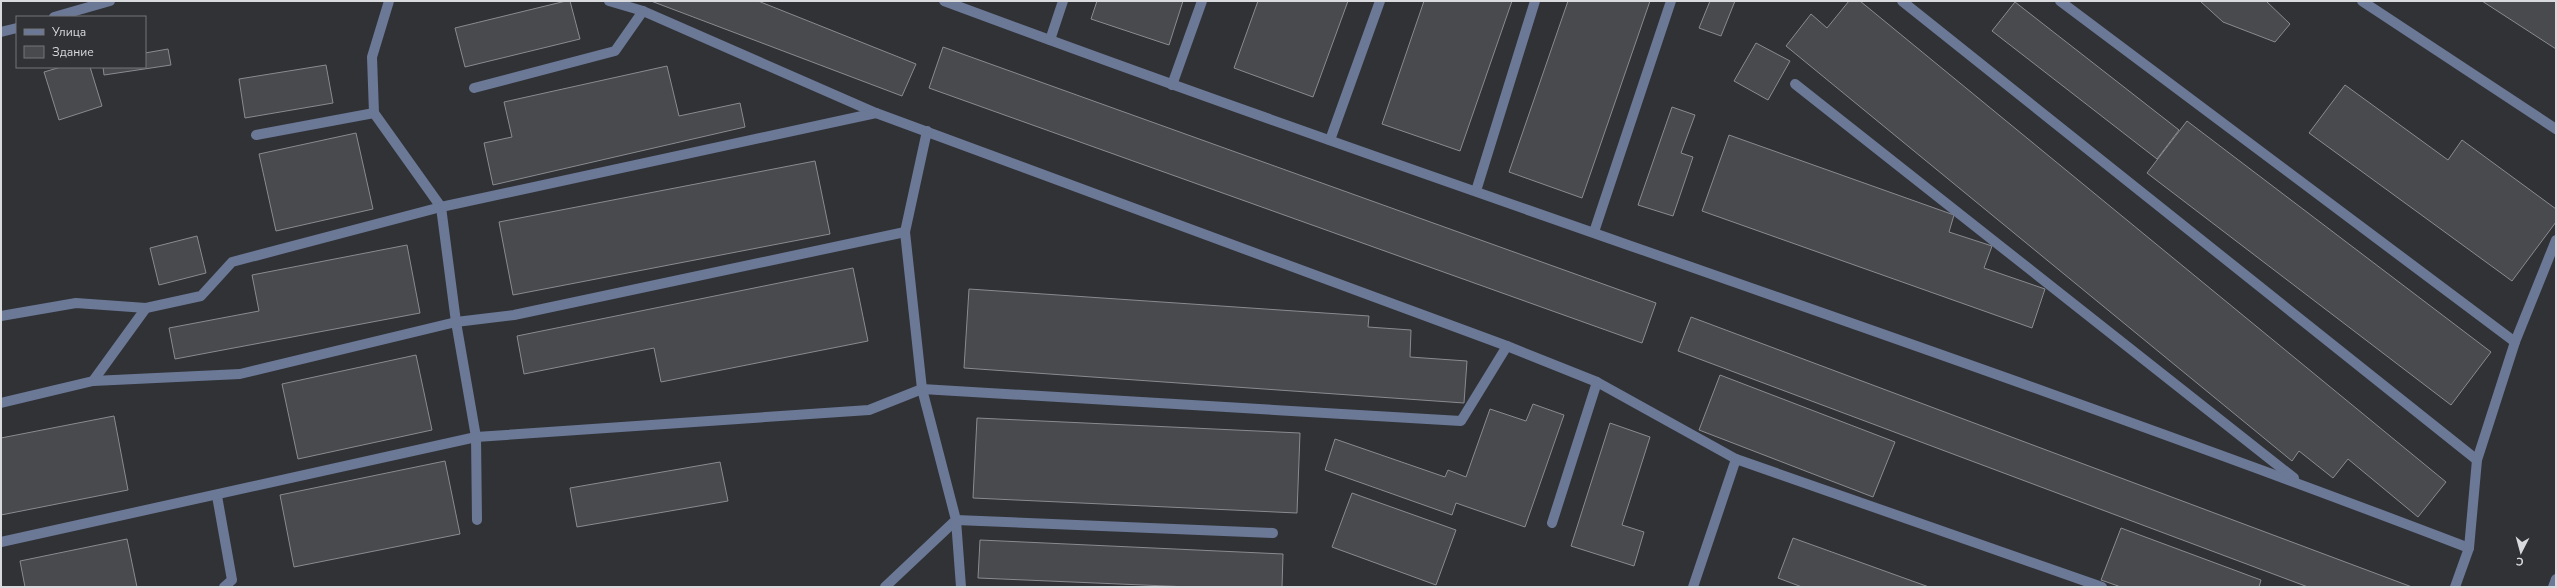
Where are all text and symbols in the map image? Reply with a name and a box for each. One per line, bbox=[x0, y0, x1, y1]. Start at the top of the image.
legend bbox=[16, 16, 146, 68]
text: Улица bbox=[51, 24, 86, 40]
text: Здание bbox=[52, 44, 94, 60]
north arrow bbox=[2501, 532, 2541, 572]
text: С bbox=[2515, 554, 2525, 569]

